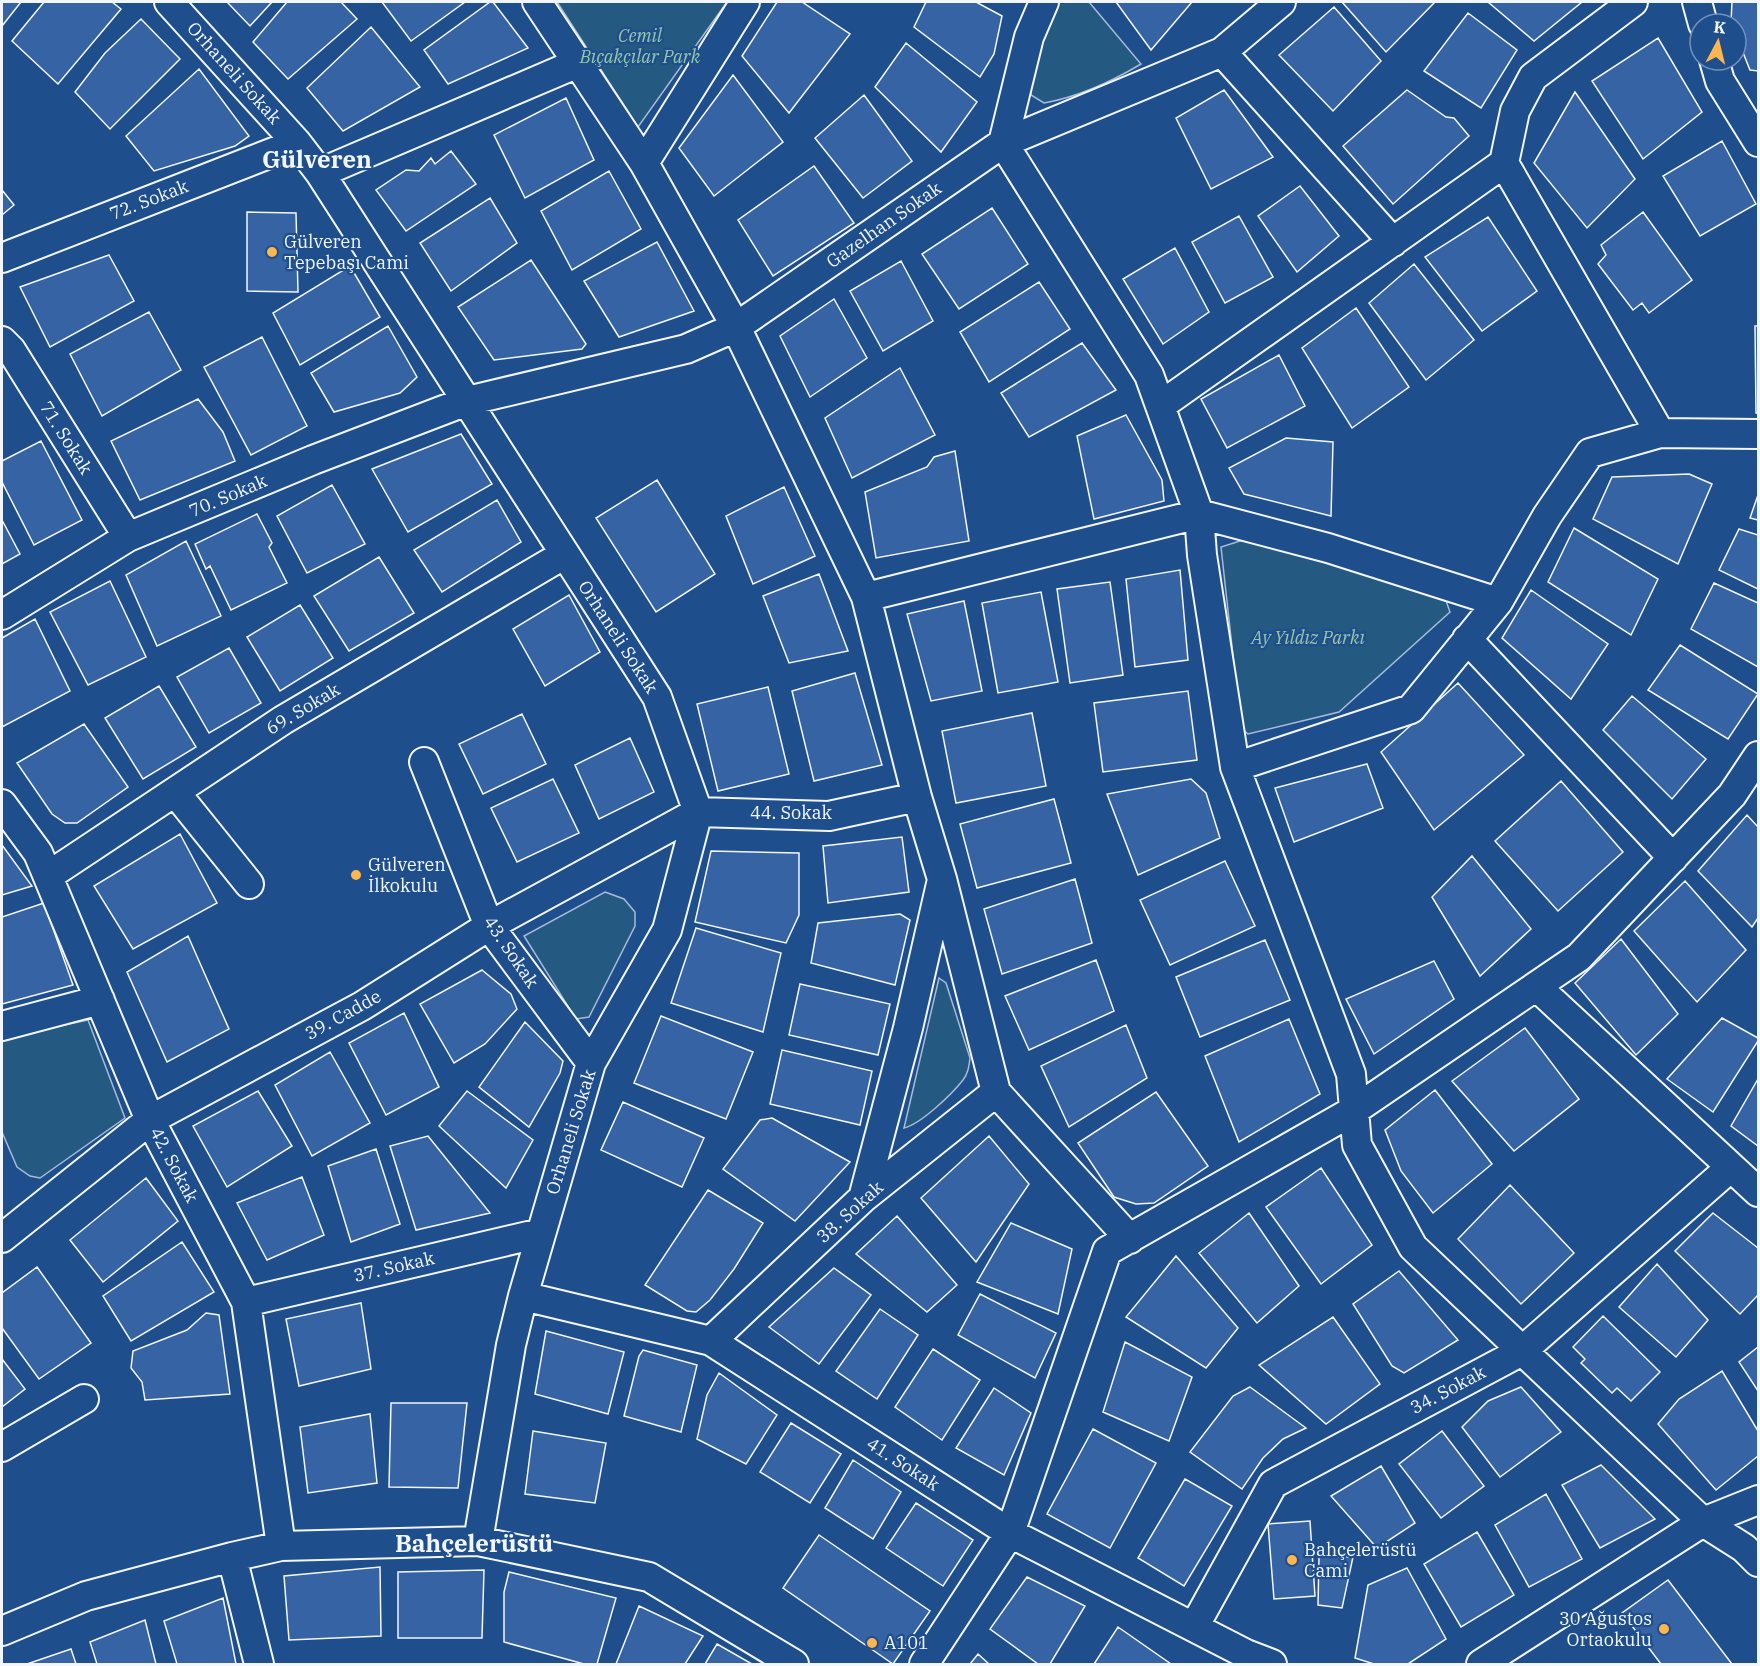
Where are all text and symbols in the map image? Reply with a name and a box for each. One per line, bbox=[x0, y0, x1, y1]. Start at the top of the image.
north arrow bbox=[1688, 12, 1748, 72]
text: K bbox=[1713, 16, 1728, 38]
street label: Orhaneli Sokak bbox=[182, 17, 287, 129]
park label: Cemil Bıçakçılar Park bbox=[579, 24, 701, 68]
district label: Gülveren bbox=[262, 143, 372, 175]
street label: 72. Sokak bbox=[106, 174, 192, 225]
street label: Gazelhan Sokak bbox=[822, 176, 946, 273]
place label: Gülveren Tepebaşı Cami bbox=[284, 230, 409, 274]
marker: Gülveren Tepebaşı Cami bbox=[265, 245, 279, 259]
street label: 71. Sokak bbox=[35, 397, 98, 479]
street label: 70. Sokak bbox=[185, 469, 271, 522]
street label: Orhaneli Sokak bbox=[573, 576, 664, 698]
park label: Ay Yıldız Parkı bbox=[1250, 626, 1365, 649]
street label: 69. Sokak bbox=[262, 677, 344, 740]
street label: 44. Sokak bbox=[750, 801, 833, 824]
place label: Gülveren İlkokulu bbox=[368, 853, 446, 897]
marker: Gülveren İlkokulu bbox=[349, 868, 363, 882]
street label: 43. Sokak bbox=[479, 911, 544, 993]
street label: 39. Cadde bbox=[301, 984, 385, 1045]
street label: Orhaneli Sokak bbox=[541, 1066, 601, 1197]
street label: 42. Sokak bbox=[145, 1123, 204, 1207]
street label: 38. Sokak bbox=[811, 1175, 888, 1248]
street label: 37. Sokak bbox=[351, 1246, 437, 1287]
street label: 34. Sokak bbox=[1406, 1360, 1490, 1419]
street label: 41. Sokak bbox=[863, 1432, 944, 1496]
district label: Bahçelerüstü bbox=[395, 1527, 553, 1559]
place label: Bahçelerüstü Cami bbox=[1304, 1538, 1417, 1582]
marker: Bahçelerüstü Cami bbox=[1285, 1553, 1299, 1567]
place label: 30 Ağustos Ortaokulu bbox=[1559, 1607, 1652, 1651]
marker: 30 Ağustos Ortaokulu bbox=[1657, 1622, 1671, 1636]
place label: A101 bbox=[884, 1631, 929, 1654]
marker: A101 bbox=[865, 1636, 879, 1650]

